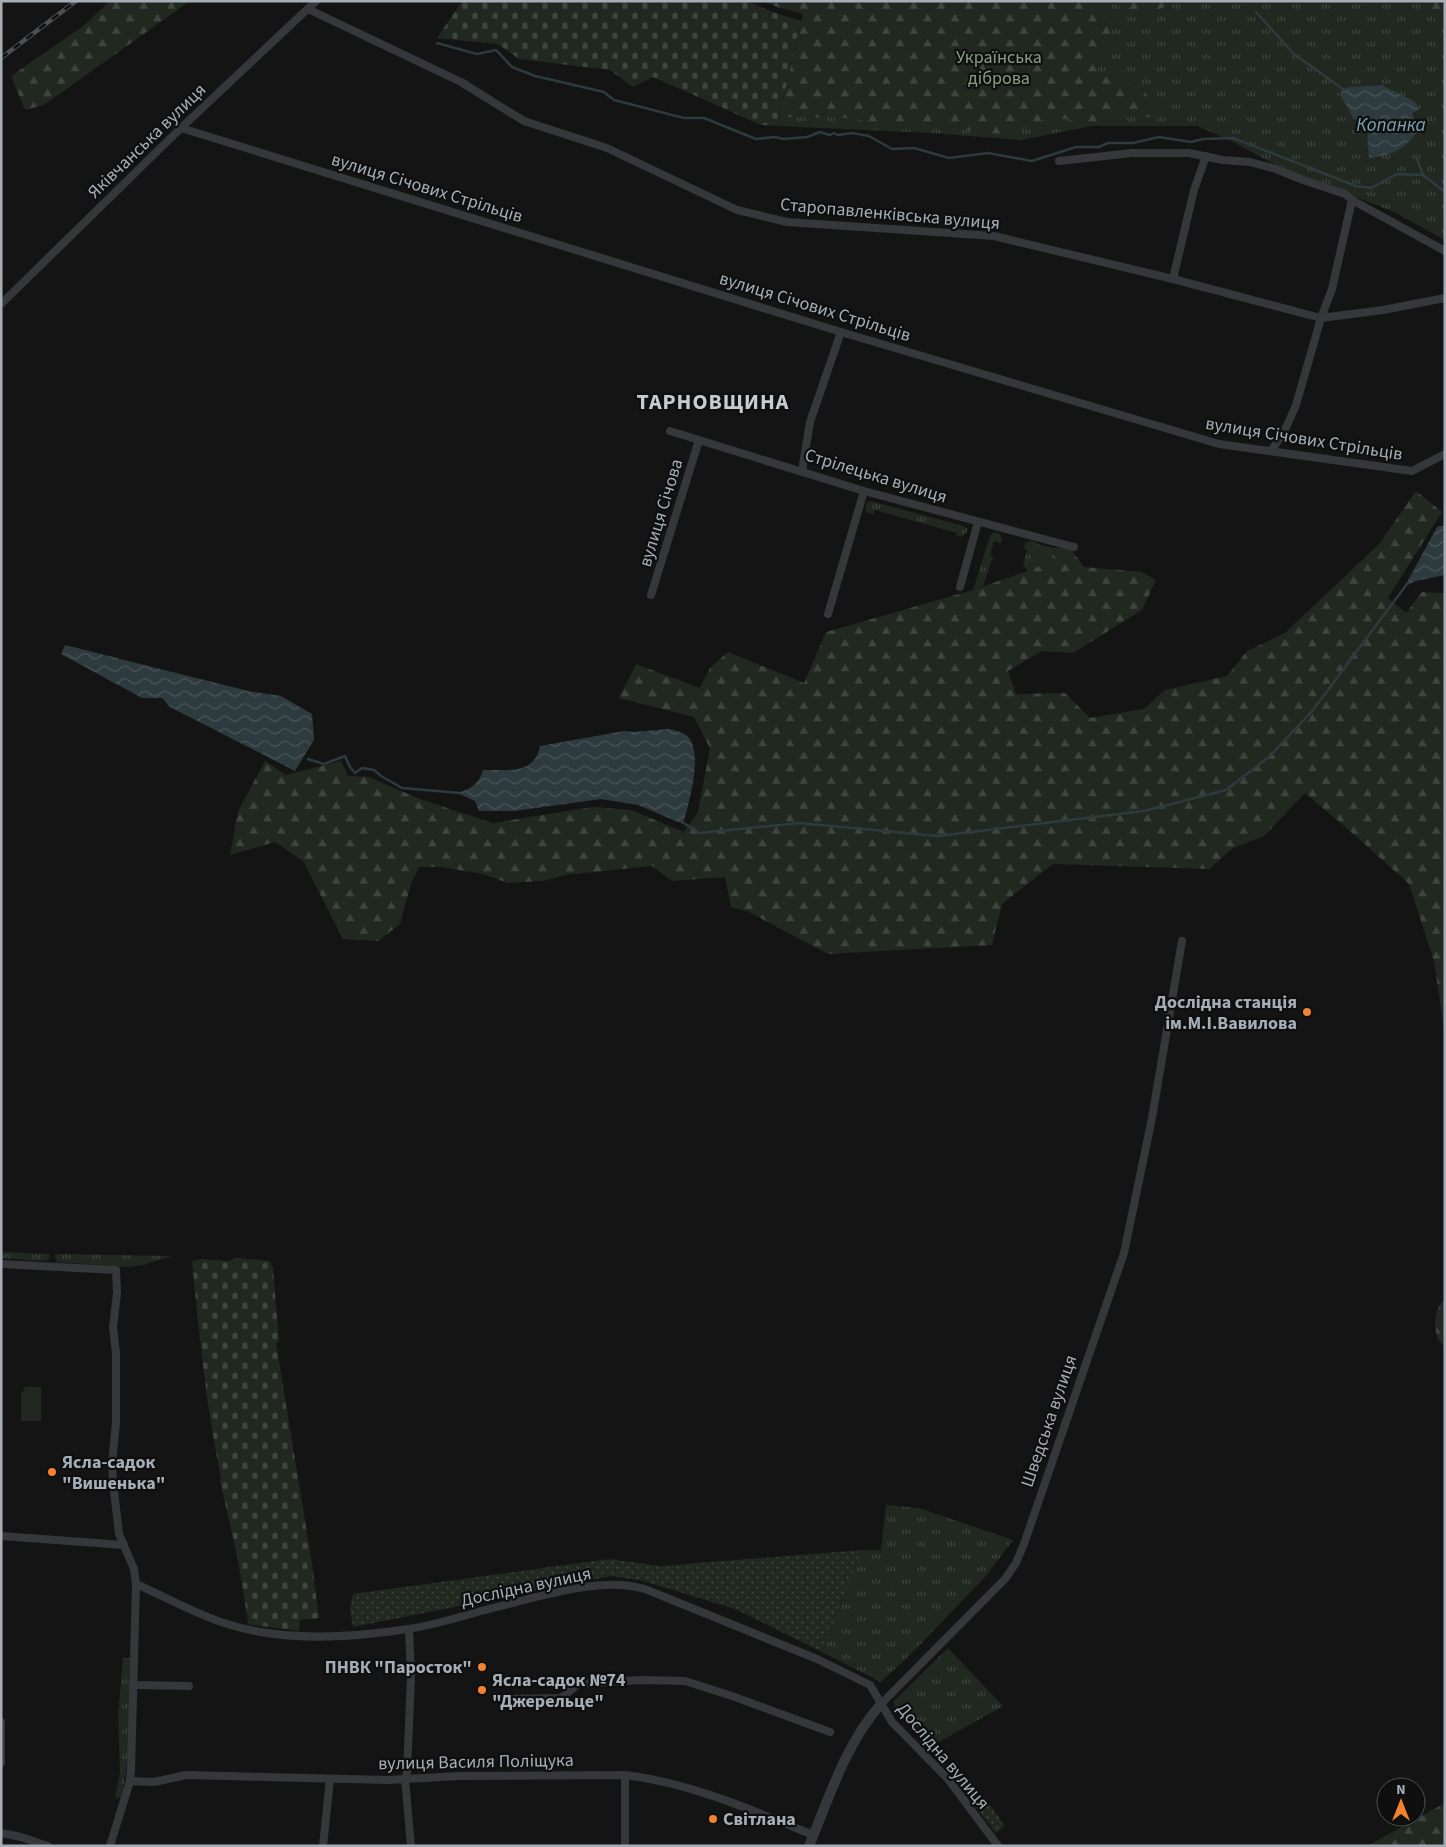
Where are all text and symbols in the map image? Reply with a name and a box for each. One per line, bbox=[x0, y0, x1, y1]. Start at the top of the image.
park label: Українська діброва bbox=[956, 45, 1042, 91]
street label: Яківчанська вулиця bbox=[82, 78, 212, 204]
water label: Копанка bbox=[1356, 112, 1426, 139]
street label: вулиця Січових Стрільців bbox=[328, 147, 526, 229]
street label: Старопавленківська вулиця bbox=[779, 192, 1001, 236]
street label: вулиця Січових Стрільців bbox=[716, 266, 914, 348]
district label: ТАРНОВЩИНА bbox=[637, 386, 789, 418]
street label: вулиця Січових Стрільців bbox=[1204, 411, 1404, 467]
street label: Стрілецька вулиця bbox=[802, 442, 950, 510]
street label: вулиця Січова bbox=[633, 456, 689, 570]
place label: Дослідна станція ім.М.І.Вавилова bbox=[1155, 990, 1297, 1036]
marker: Дослідна станція ім.М.І.Вавилова bbox=[1301, 1006, 1313, 1018]
street label: Шведська вулиця bbox=[1015, 1352, 1083, 1490]
place label: Ясла-садок "Вишенька" bbox=[62, 1450, 165, 1496]
marker: Ясла-садок "Вишенька" bbox=[46, 1466, 58, 1478]
street label: Дослідна вулиця bbox=[459, 1561, 593, 1613]
place label: ПНВК "Паросток" bbox=[325, 1655, 472, 1680]
marker: ПНВК "Паросток" bbox=[476, 1661, 488, 1673]
place label: Ясла-садок №74 "Джерельце" bbox=[492, 1668, 626, 1714]
marker: Ясла-садок №74 "Джерельце" bbox=[476, 1684, 488, 1696]
street label: Дослідна вулиця bbox=[891, 1697, 995, 1815]
street label: вулиця Василя Поліщука bbox=[378, 1748, 574, 1776]
north arrow bbox=[1376, 1777, 1426, 1827]
text: N bbox=[1396, 1780, 1406, 1800]
place label: Світлана bbox=[723, 1807, 796, 1832]
marker: Світлана bbox=[707, 1813, 719, 1825]

